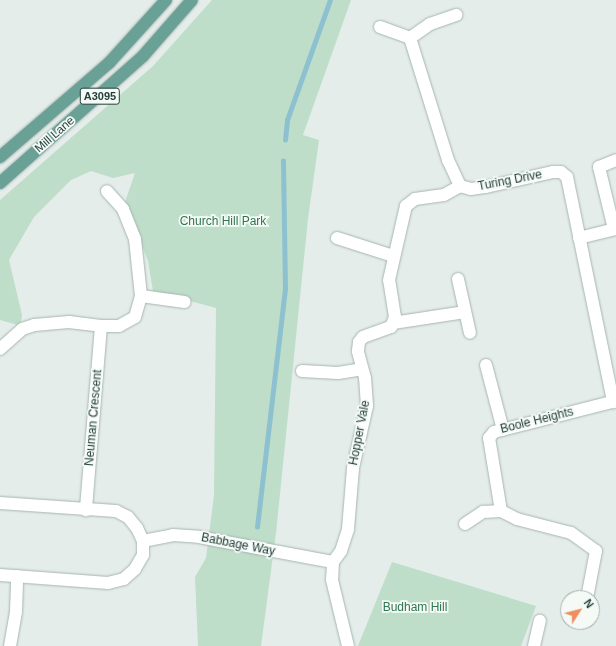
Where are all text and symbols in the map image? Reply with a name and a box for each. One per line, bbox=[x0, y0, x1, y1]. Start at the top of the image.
road number: A3095 bbox=[79, 87, 121, 105]
street label: Mill Lane bbox=[32, 114, 78, 156]
street label: Turing Drive bbox=[477, 168, 543, 194]
park label: Church Hill Park bbox=[180, 215, 266, 229]
street label: Neuman Crescent bbox=[83, 369, 105, 467]
street label: Hopper Vale bbox=[347, 399, 373, 467]
street label: Boole Heights bbox=[499, 405, 575, 437]
street label: Babbage Way bbox=[200, 531, 276, 559]
north arrow bbox=[560, 590, 600, 630]
text: N bbox=[582, 597, 596, 610]
park label: Budham Hill bbox=[383, 601, 447, 615]

